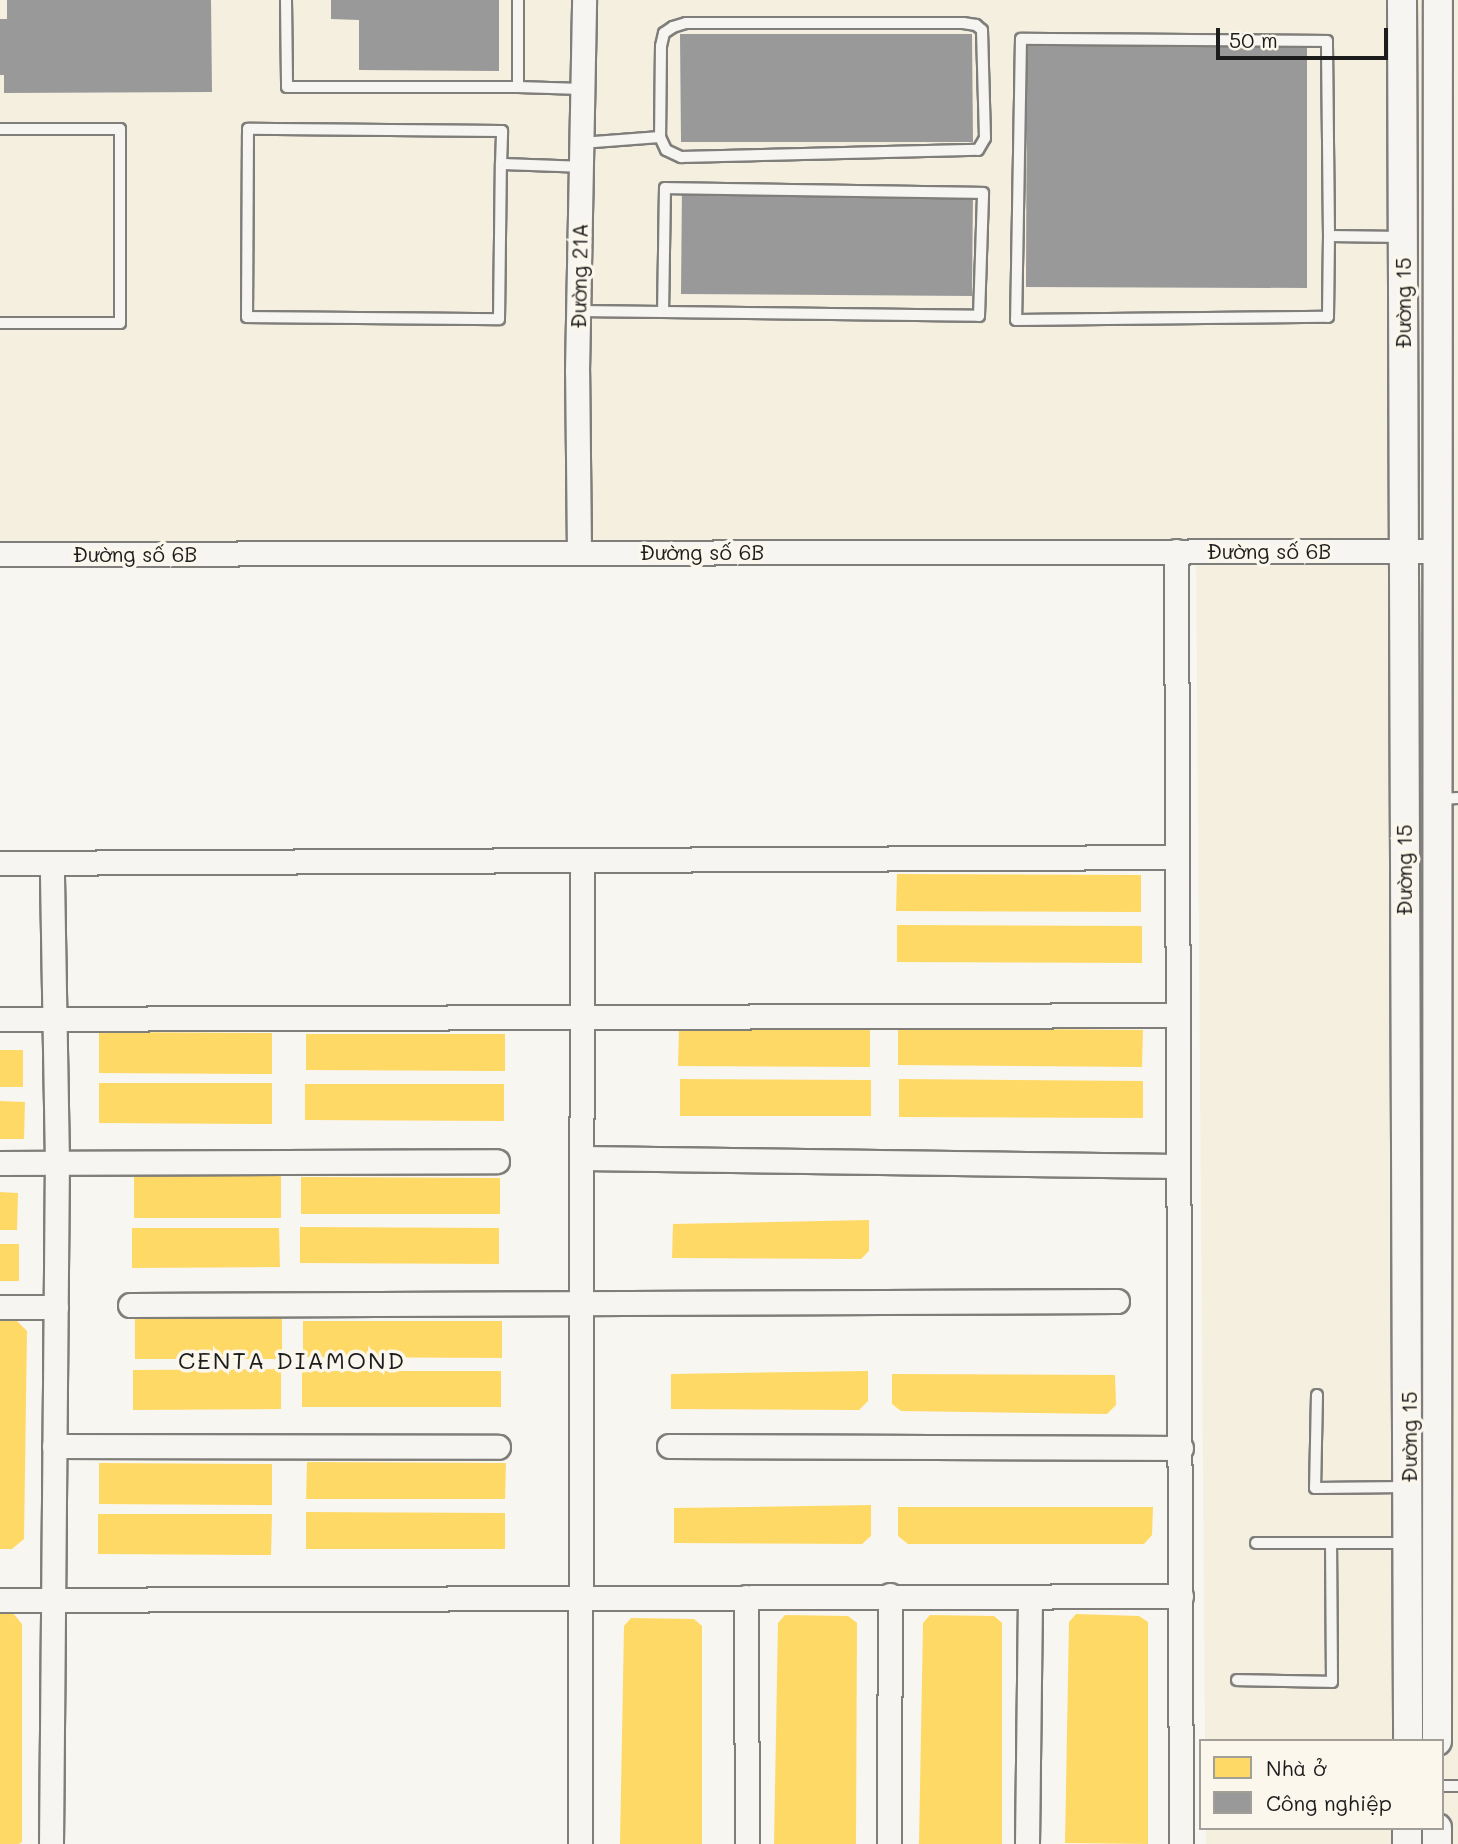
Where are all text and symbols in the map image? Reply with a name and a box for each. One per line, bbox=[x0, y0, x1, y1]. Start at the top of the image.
scale bar bbox=[1220, 14, 1392, 58]
text: 50 m bbox=[1229, 26, 1278, 53]
street label: Đường 21A bbox=[565, 223, 593, 329]
street label: Đường 15 bbox=[1390, 257, 1416, 349]
street label: Đường số 6B bbox=[1207, 538, 1331, 564]
street label: Đường số 6B bbox=[640, 539, 764, 565]
street label: Đường số 6B bbox=[73, 541, 197, 567]
street label: Đường 15 bbox=[1391, 824, 1417, 916]
district label: CENTA DIAMOND bbox=[180, 1346, 404, 1374]
street label: Đường 15 bbox=[1396, 1391, 1422, 1483]
legend bbox=[1199, 1739, 1444, 1830]
text: Nhà ở bbox=[1266, 1754, 1326, 1781]
text: Công nghiệp bbox=[1266, 1789, 1392, 1816]

